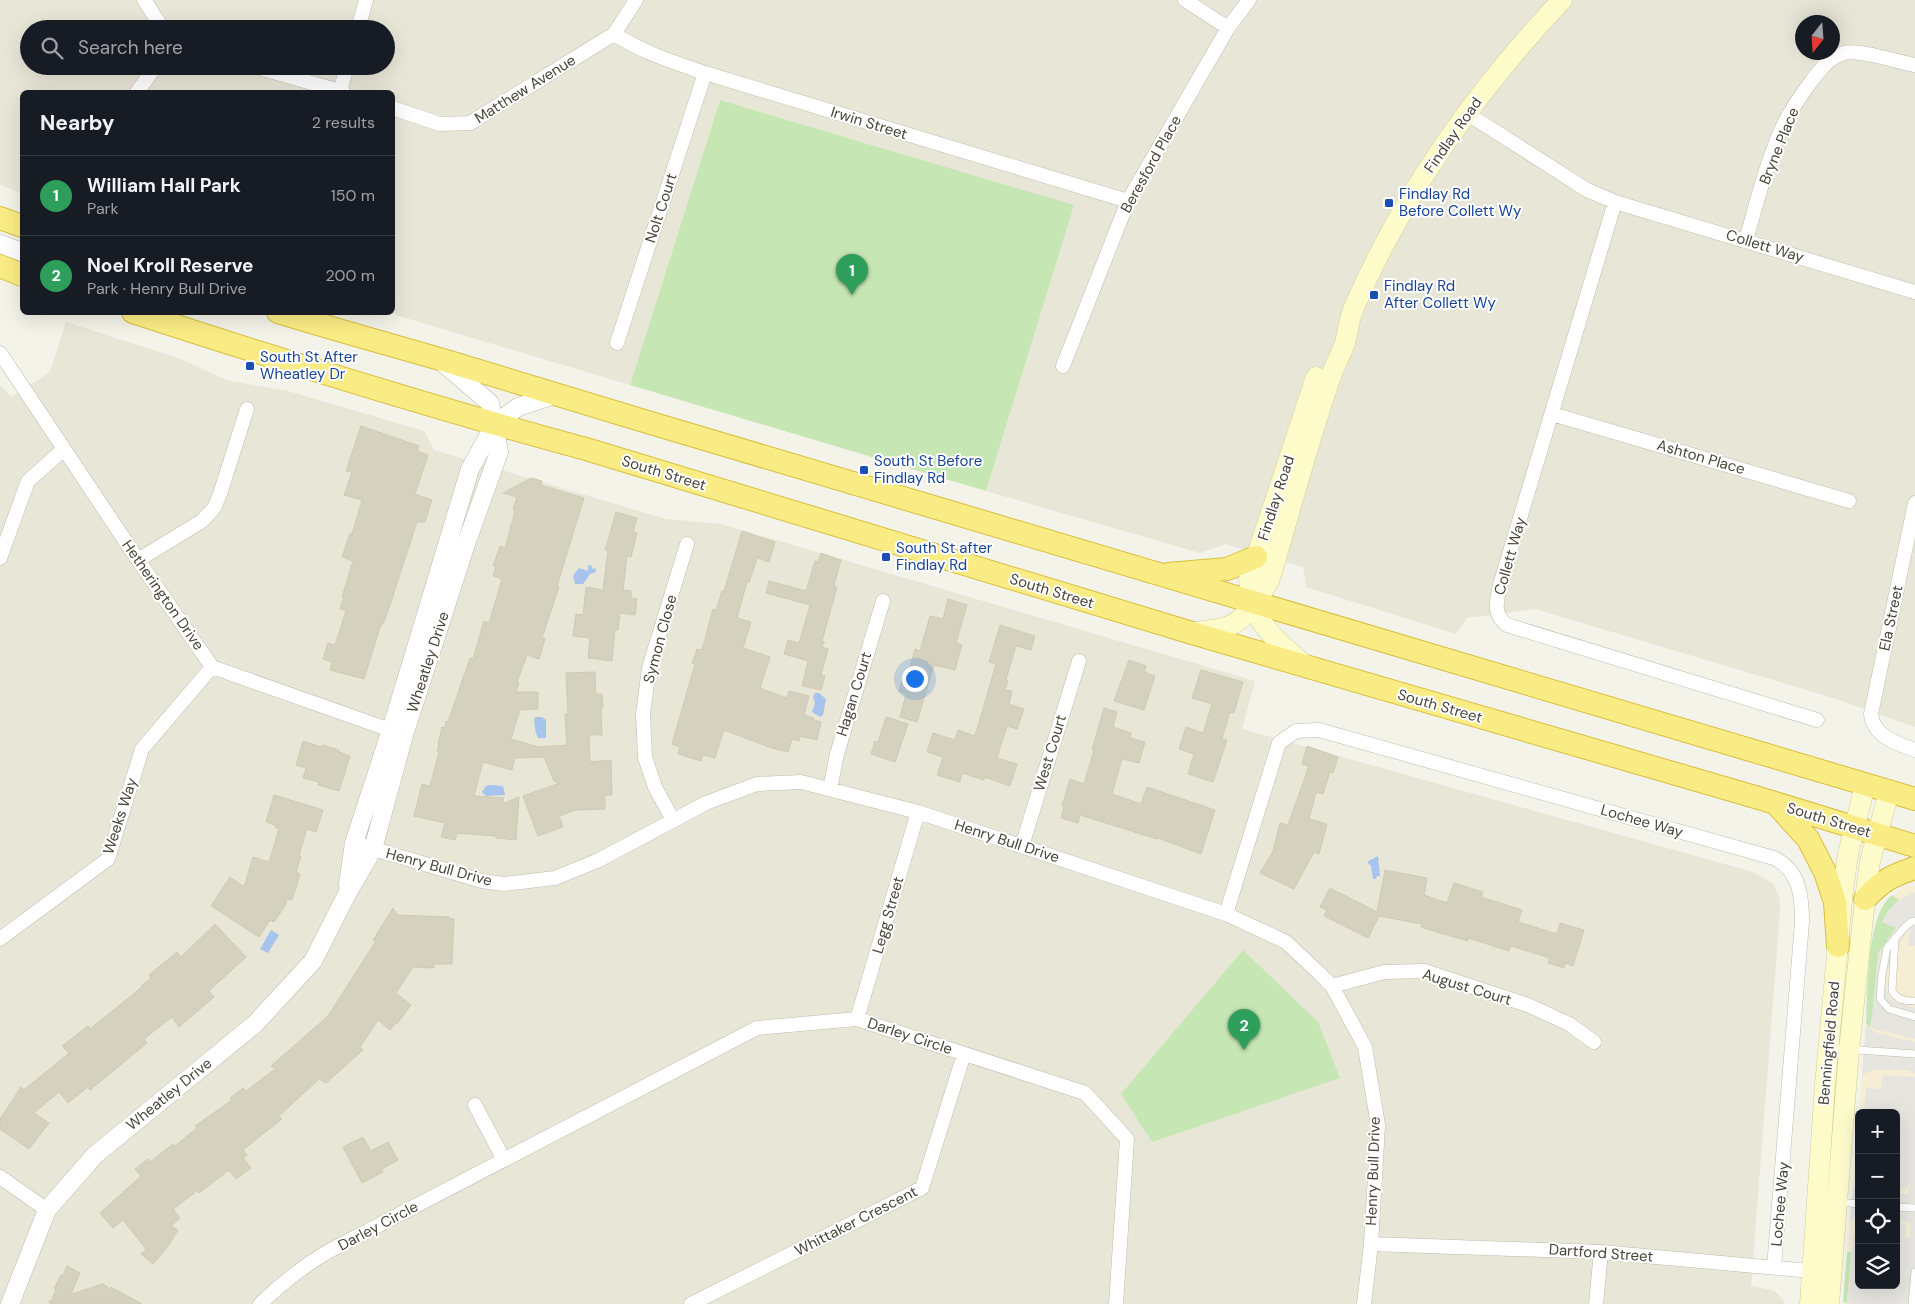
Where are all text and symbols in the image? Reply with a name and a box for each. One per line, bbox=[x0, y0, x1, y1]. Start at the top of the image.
north arrow bbox=[1795, 15, 1840, 60]
search box bbox=[20, 20, 395, 75]
icon: search bbox=[38, 34, 66, 62]
text: Search here bbox=[78, 35, 183, 60]
street label: Matthew Avenue bbox=[471, 50, 579, 128]
street label: Findlay Road bbox=[1420, 93, 1486, 177]
street label: Irwin Street bbox=[828, 102, 910, 144]
street label: Bryne Place bbox=[1754, 105, 1804, 187]
text: Nearby bbox=[40, 109, 114, 137]
text: 2 results bbox=[312, 112, 375, 133]
street label: Beresford Place bbox=[1116, 112, 1186, 216]
street label: Nolt Court bbox=[640, 170, 682, 245]
text: William Hall Park bbox=[87, 173, 241, 198]
place label: Findlay Rd Before Collett Wy bbox=[1399, 184, 1522, 221]
text: 1 bbox=[53, 185, 59, 206]
text: 150 m bbox=[331, 185, 375, 206]
marker: Findlay Rd Before Collett Wy bbox=[1383, 197, 1395, 209]
text: Park bbox=[87, 198, 119, 219]
street label: Collett Way bbox=[1724, 225, 1807, 268]
text: Noel Kroll Reserve bbox=[87, 253, 254, 278]
pin: 1 bbox=[836, 254, 868, 295]
text: 2 bbox=[51, 265, 61, 286]
text: 200 m bbox=[326, 265, 375, 286]
place label: Findlay Rd After Collett Wy bbox=[1384, 276, 1496, 313]
text: Park · Henry Bull Drive bbox=[87, 278, 247, 299]
marker: Findlay Rd After Collett Wy bbox=[1368, 289, 1380, 301]
place label: South St After Wheatley Dr bbox=[260, 347, 358, 384]
marker: South St After Wheatley Dr bbox=[244, 360, 256, 372]
street label: Ashton Place bbox=[1655, 435, 1747, 479]
street label: South Street bbox=[619, 451, 709, 495]
place label: South St Before Findlay Rd bbox=[874, 451, 982, 488]
street label: Findlay Road bbox=[1253, 453, 1299, 543]
marker: South St Before Findlay Rd bbox=[858, 464, 870, 476]
street label: Collett Way bbox=[1489, 514, 1531, 597]
street label: Hetherington Drive bbox=[117, 536, 209, 654]
place label: South St after Findlay Rd bbox=[896, 538, 993, 575]
marker: South St after Findlay Rd bbox=[880, 551, 892, 563]
street label: South Street bbox=[1007, 569, 1097, 613]
street label: Ela Street bbox=[1874, 583, 1908, 653]
street label: Symon Close bbox=[639, 592, 681, 686]
street label: Wheatley Drive bbox=[402, 609, 454, 715]
street label: Hagan Court bbox=[832, 649, 876, 739]
your location bbox=[902, 666, 928, 692]
street label: South Street bbox=[1395, 684, 1485, 728]
street label: West Court bbox=[1029, 712, 1071, 794]
street label: Weeks Way bbox=[98, 774, 142, 857]
street label: South Street bbox=[1784, 798, 1874, 842]
street label: Lochee Way bbox=[1598, 800, 1686, 842]
street label: Henry Bull Drive bbox=[952, 815, 1062, 867]
street label: Henry Bull Drive bbox=[384, 843, 494, 891]
street label: Legg Street bbox=[867, 874, 909, 956]
street label: August Court bbox=[1420, 964, 1514, 1010]
street label: Benningfield Road bbox=[1814, 980, 1844, 1106]
pin: 2 bbox=[1228, 1009, 1260, 1050]
street label: Darley Circle bbox=[865, 1013, 955, 1059]
street label: Wheatley Drive bbox=[122, 1053, 216, 1135]
map controls bbox=[1855, 1109, 1900, 1289]
button: + bbox=[1855, 1109, 1900, 1154]
street label: Henry Bull Drive bbox=[1361, 1116, 1385, 1226]
button: − bbox=[1855, 1154, 1900, 1199]
street label: Lochee Way bbox=[1766, 1160, 1794, 1247]
street label: Whittaker Crescent bbox=[791, 1181, 921, 1261]
street label: Darley Circle bbox=[334, 1197, 422, 1255]
button: locate bbox=[1855, 1199, 1900, 1244]
street label: Dartford Street bbox=[1548, 1239, 1654, 1267]
button: layers bbox=[1855, 1244, 1900, 1289]

